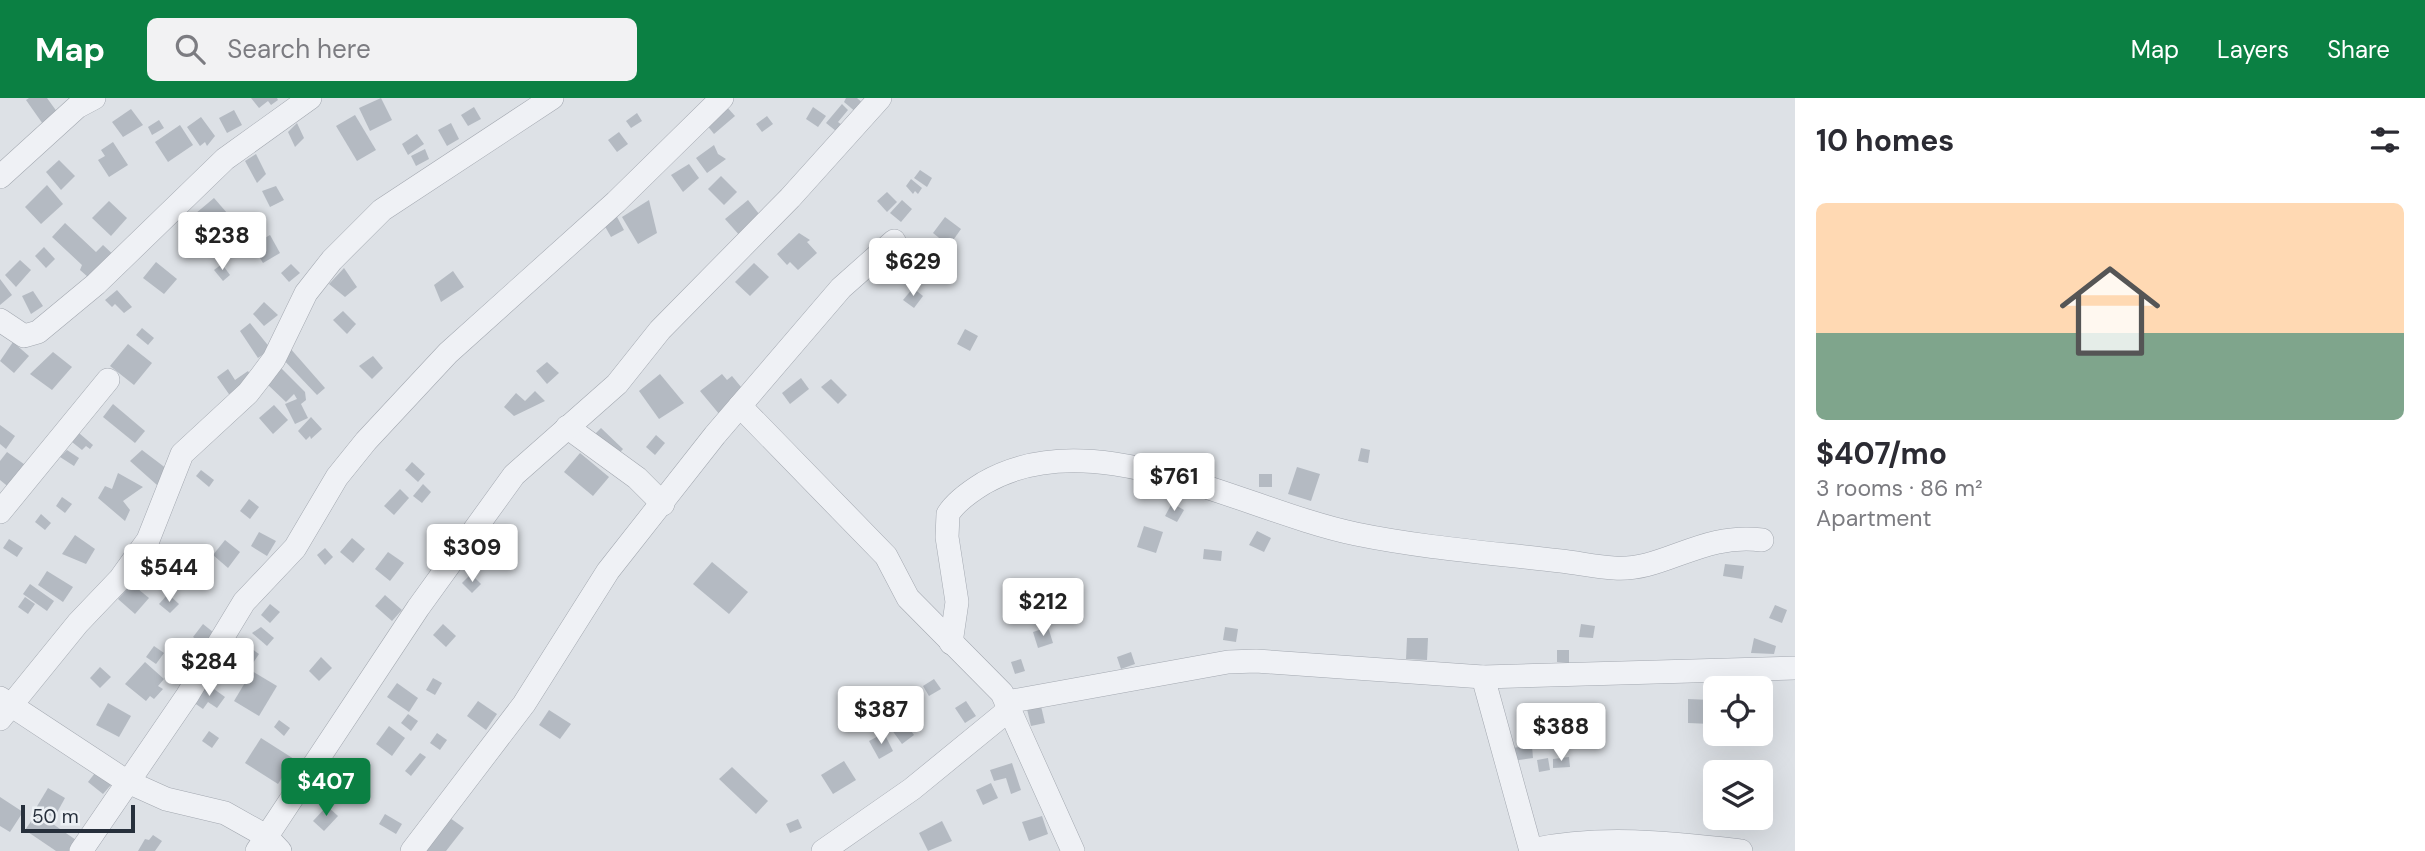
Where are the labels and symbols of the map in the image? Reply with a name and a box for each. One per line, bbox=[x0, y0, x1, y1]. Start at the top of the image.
pin: $238 bbox=[181, 212, 263, 272]
pin: $629 bbox=[872, 238, 954, 298]
pin: $761 bbox=[1133, 454, 1215, 513]
pin: $309 bbox=[431, 524, 513, 584]
pin: $544 bbox=[128, 545, 210, 604]
pin: $212 bbox=[1002, 578, 1084, 638]
pin: $284 bbox=[168, 638, 250, 698]
pin: $387 bbox=[840, 686, 922, 746]
pin: $388 bbox=[1520, 704, 1602, 763]
pin: $407 bbox=[285, 758, 367, 818]
scale bar bbox=[21, 802, 135, 834]

